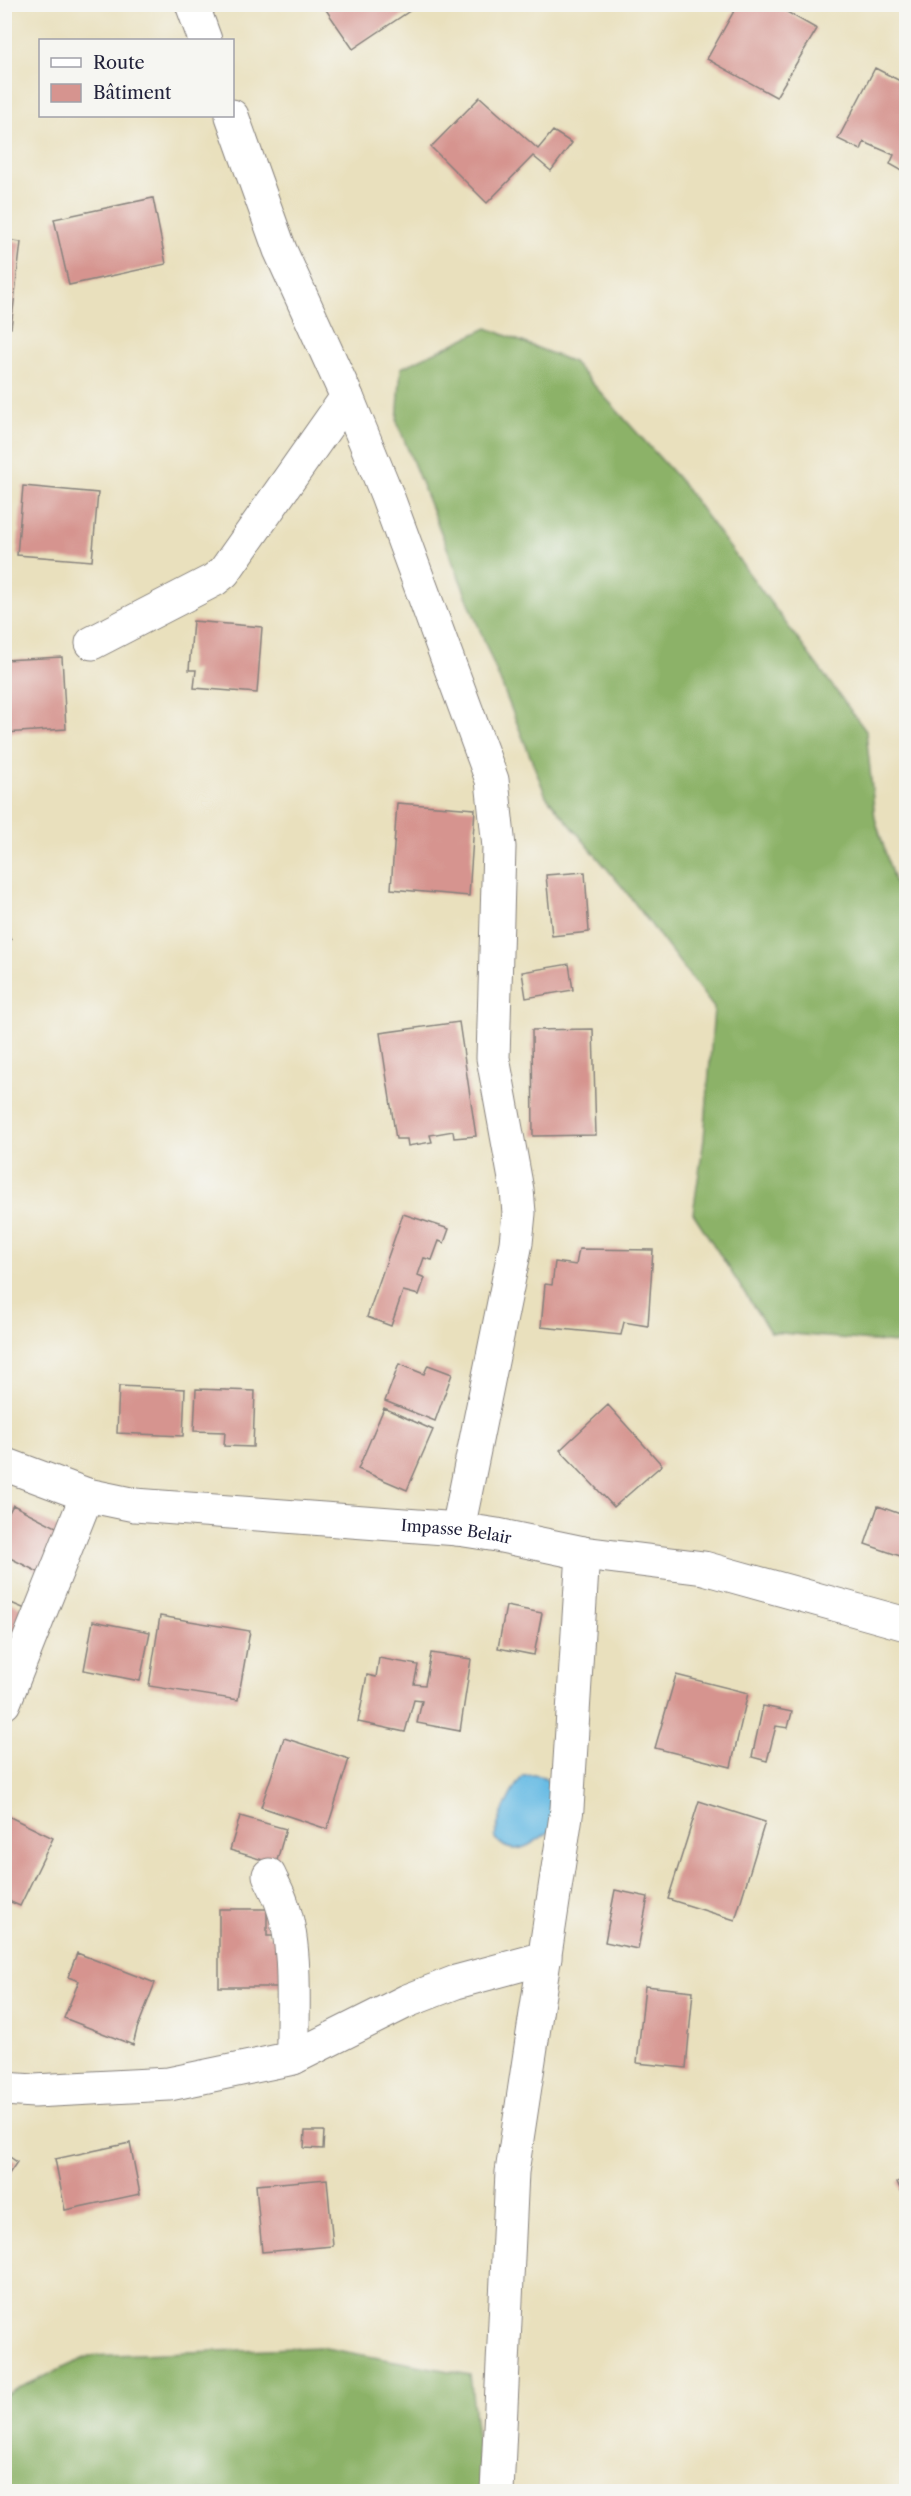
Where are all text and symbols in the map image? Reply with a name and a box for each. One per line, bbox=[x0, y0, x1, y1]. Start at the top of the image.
legend bbox=[39, 39, 234, 117]
text: Route bbox=[93, 52, 145, 74]
text: Bâtiment bbox=[93, 82, 172, 104]
street label: Impasse Belair bbox=[400, 1515, 514, 1548]

